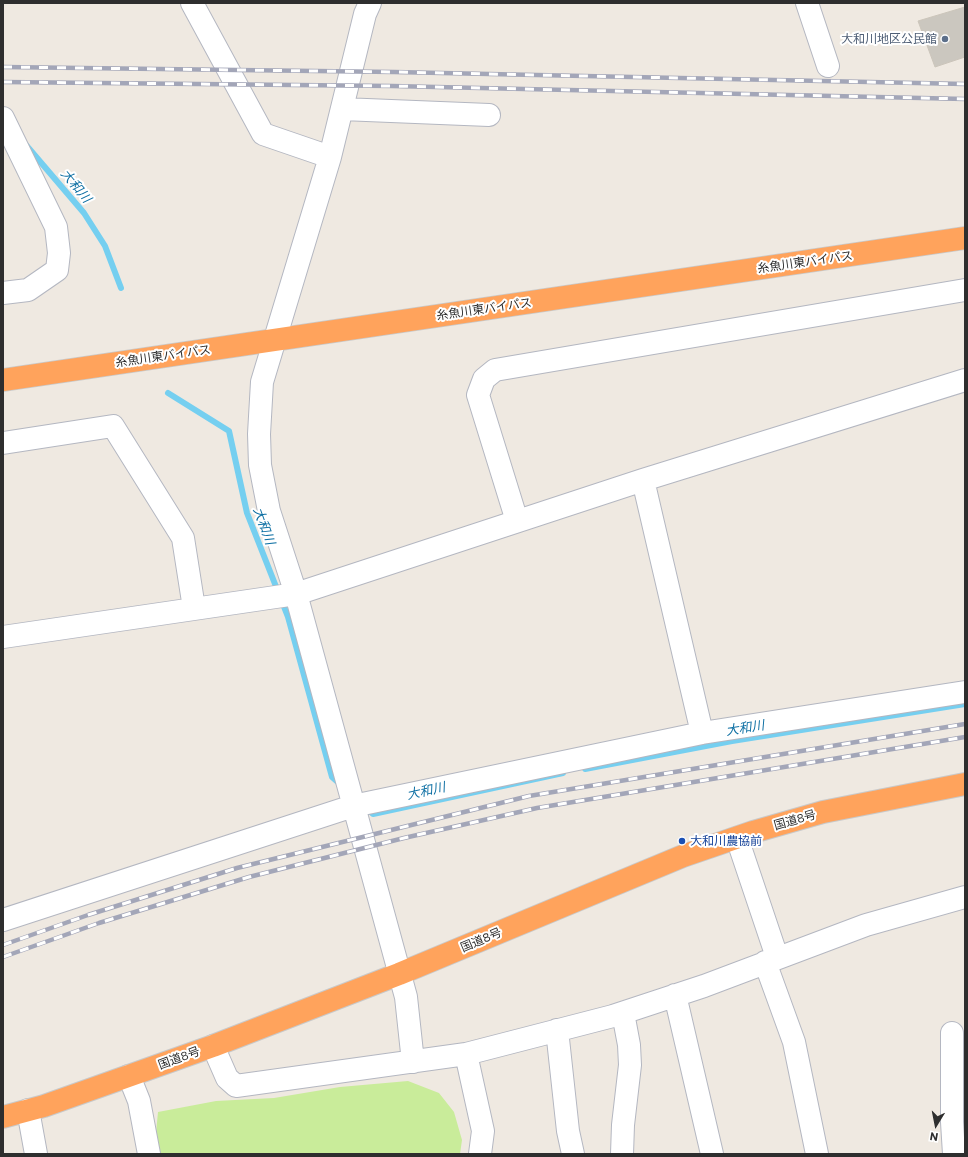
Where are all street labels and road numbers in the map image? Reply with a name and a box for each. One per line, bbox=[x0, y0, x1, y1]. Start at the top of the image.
street label: 糸魚川東バイパス bbox=[756, 248, 854, 276]
street label: 糸魚川東バイパス bbox=[435, 295, 533, 323]
street label: 糸魚川東バイパス bbox=[114, 342, 212, 370]
street label: 国道8号 bbox=[772, 807, 818, 833]
street label: 国道8号 bbox=[458, 925, 504, 955]
street label: 国道8号 bbox=[156, 1044, 202, 1072]

